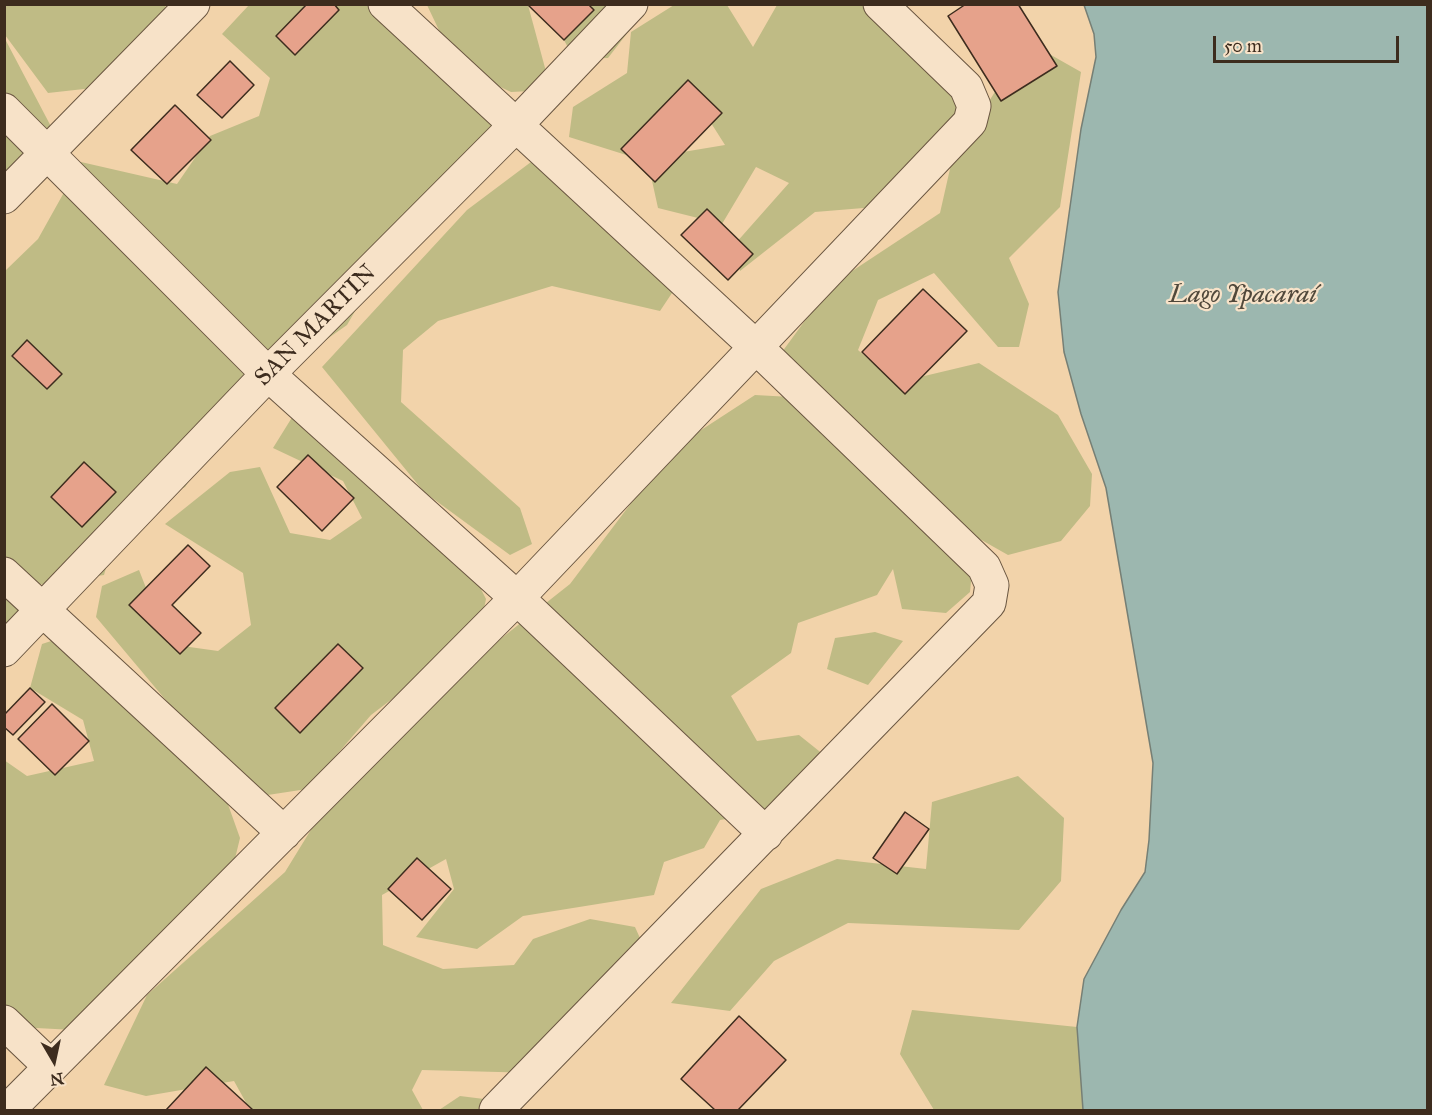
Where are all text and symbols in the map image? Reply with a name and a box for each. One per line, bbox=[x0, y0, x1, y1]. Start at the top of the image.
scale bar bbox=[1216, 24, 1402, 62]
text: 50 m bbox=[1224, 35, 1262, 57]
street label: SAN MARTIN bbox=[249, 259, 383, 393]
water label: Lago Ypacaraí bbox=[1169, 280, 1317, 312]
north arrow bbox=[24, 1031, 84, 1091]
text: N bbox=[49, 1069, 65, 1090]

